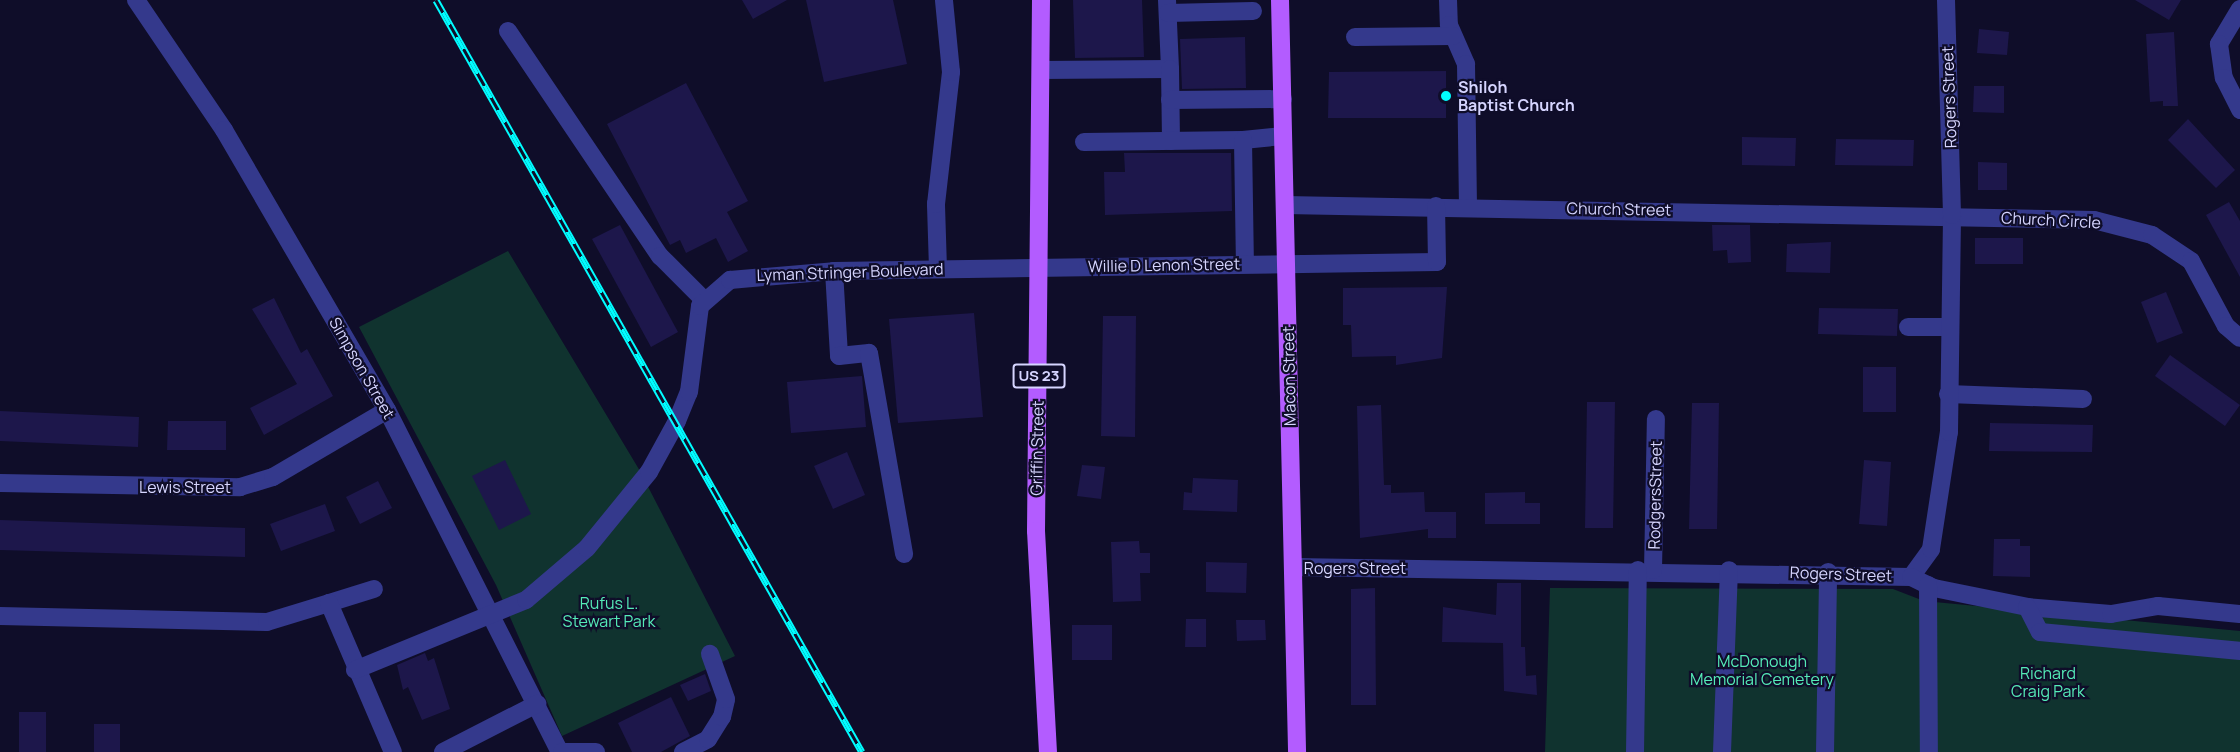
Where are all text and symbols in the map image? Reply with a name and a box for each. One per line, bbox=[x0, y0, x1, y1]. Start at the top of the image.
street label: Rogers Street bbox=[1938, 45, 1960, 149]
place label: Shiloh Baptist Church bbox=[1458, 77, 1575, 115]
marker: Shiloh Baptist Church bbox=[1439, 89, 1453, 103]
street label: Church Street bbox=[1567, 198, 1671, 220]
street label: Church Circle bbox=[2001, 208, 2101, 232]
street label: Willie D Lenon Street bbox=[1088, 254, 1240, 276]
street label: Lyman Stringer Boulevard bbox=[756, 259, 944, 285]
street label: Simpson Street bbox=[325, 314, 399, 422]
street label: Macon Street bbox=[1279, 326, 1299, 426]
road number: US 23 bbox=[1012, 364, 1066, 388]
street label: Griffin Street bbox=[1027, 400, 1047, 496]
street label: RodgersStreet bbox=[1644, 440, 1666, 550]
street label: Lewis Street bbox=[139, 477, 231, 497]
street label: Rogers Street bbox=[1304, 558, 1406, 578]
street label: Rogers Street bbox=[1789, 563, 1893, 585]
park label: Rufus L. Stewart Park bbox=[563, 593, 655, 631]
park label: McDonough Memorial Cemetery bbox=[1690, 651, 1834, 689]
park label: Richard Craig Park bbox=[2011, 663, 2085, 701]

